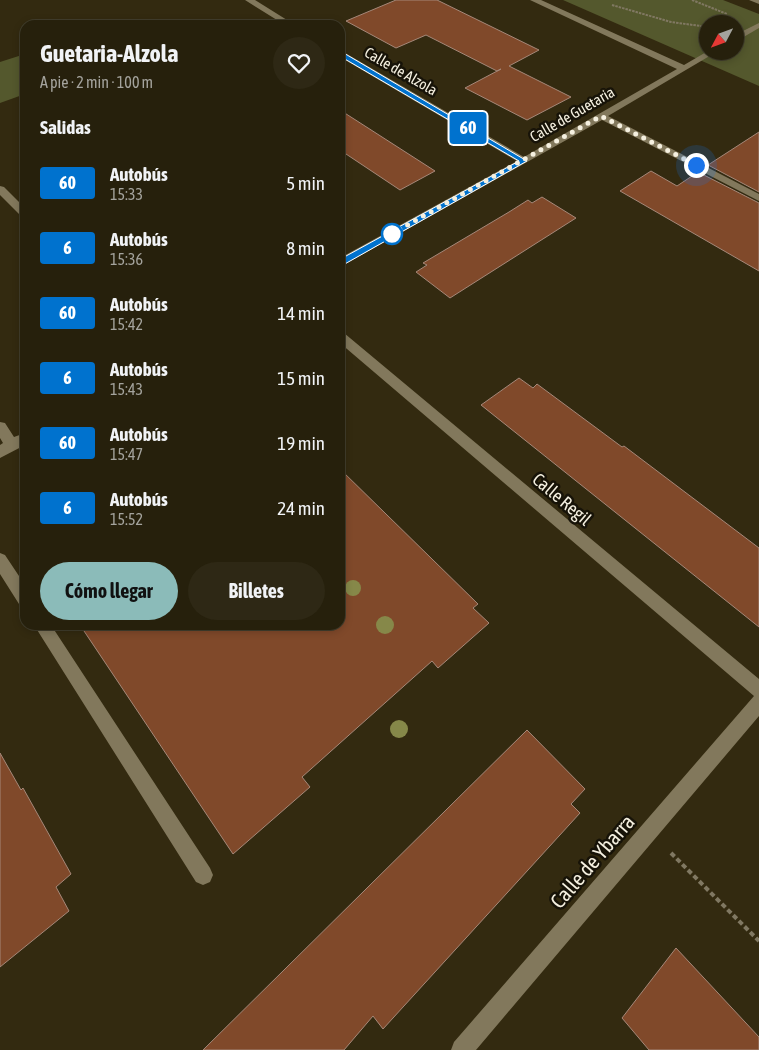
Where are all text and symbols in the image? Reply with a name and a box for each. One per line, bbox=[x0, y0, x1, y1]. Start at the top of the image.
north arrow bbox=[699, 15, 744, 60]
map controls bbox=[699, 15, 744, 60]
button: heart bbox=[273, 37, 325, 89]
text: Guetaria-Alzola bbox=[40, 40, 178, 67]
street label: Calle de Alzola bbox=[362, 43, 440, 99]
text: A pie · 2 min · 100 m bbox=[40, 73, 153, 91]
street label: Calle de Guetaria bbox=[527, 83, 617, 145]
line badge: 60 bbox=[446, 112, 490, 144]
text: Salidas bbox=[40, 116, 91, 138]
text: 60 bbox=[460, 117, 476, 138]
your location bbox=[684, 153, 709, 178]
text: Autobús bbox=[110, 163, 168, 185]
text: 60 bbox=[59, 172, 76, 193]
text: 5 min bbox=[286, 172, 325, 194]
text: 15:33 bbox=[110, 185, 143, 203]
unlabelled marker bbox=[381, 223, 403, 245]
text: Autobús bbox=[110, 228, 168, 250]
text: 6 bbox=[63, 237, 72, 258]
text: 8 min bbox=[286, 237, 325, 259]
text: 15:36 bbox=[110, 250, 143, 268]
text: Autobús bbox=[110, 293, 168, 315]
text: 60 bbox=[59, 302, 76, 323]
text: 14 min bbox=[277, 302, 325, 324]
text: 15:42 bbox=[110, 315, 143, 333]
text: Autobús bbox=[110, 358, 168, 380]
text: 6 bbox=[63, 367, 72, 388]
text: 15 min bbox=[277, 367, 325, 389]
text: 15:43 bbox=[110, 380, 143, 398]
text: Autobús bbox=[110, 423, 168, 445]
text: 60 bbox=[59, 432, 76, 453]
text: 19 min bbox=[277, 432, 325, 454]
text: 15:47 bbox=[110, 445, 143, 463]
street label: Calle Regil bbox=[528, 468, 596, 530]
text: Autobús bbox=[110, 488, 168, 510]
text: 6 bbox=[63, 497, 72, 518]
text: 24 min bbox=[277, 497, 325, 519]
text: 15:52 bbox=[110, 510, 143, 528]
button: Cómo llegar bbox=[40, 562, 178, 620]
button: Billetes bbox=[188, 562, 325, 620]
street label: Calle de Ybarra bbox=[545, 809, 639, 913]

